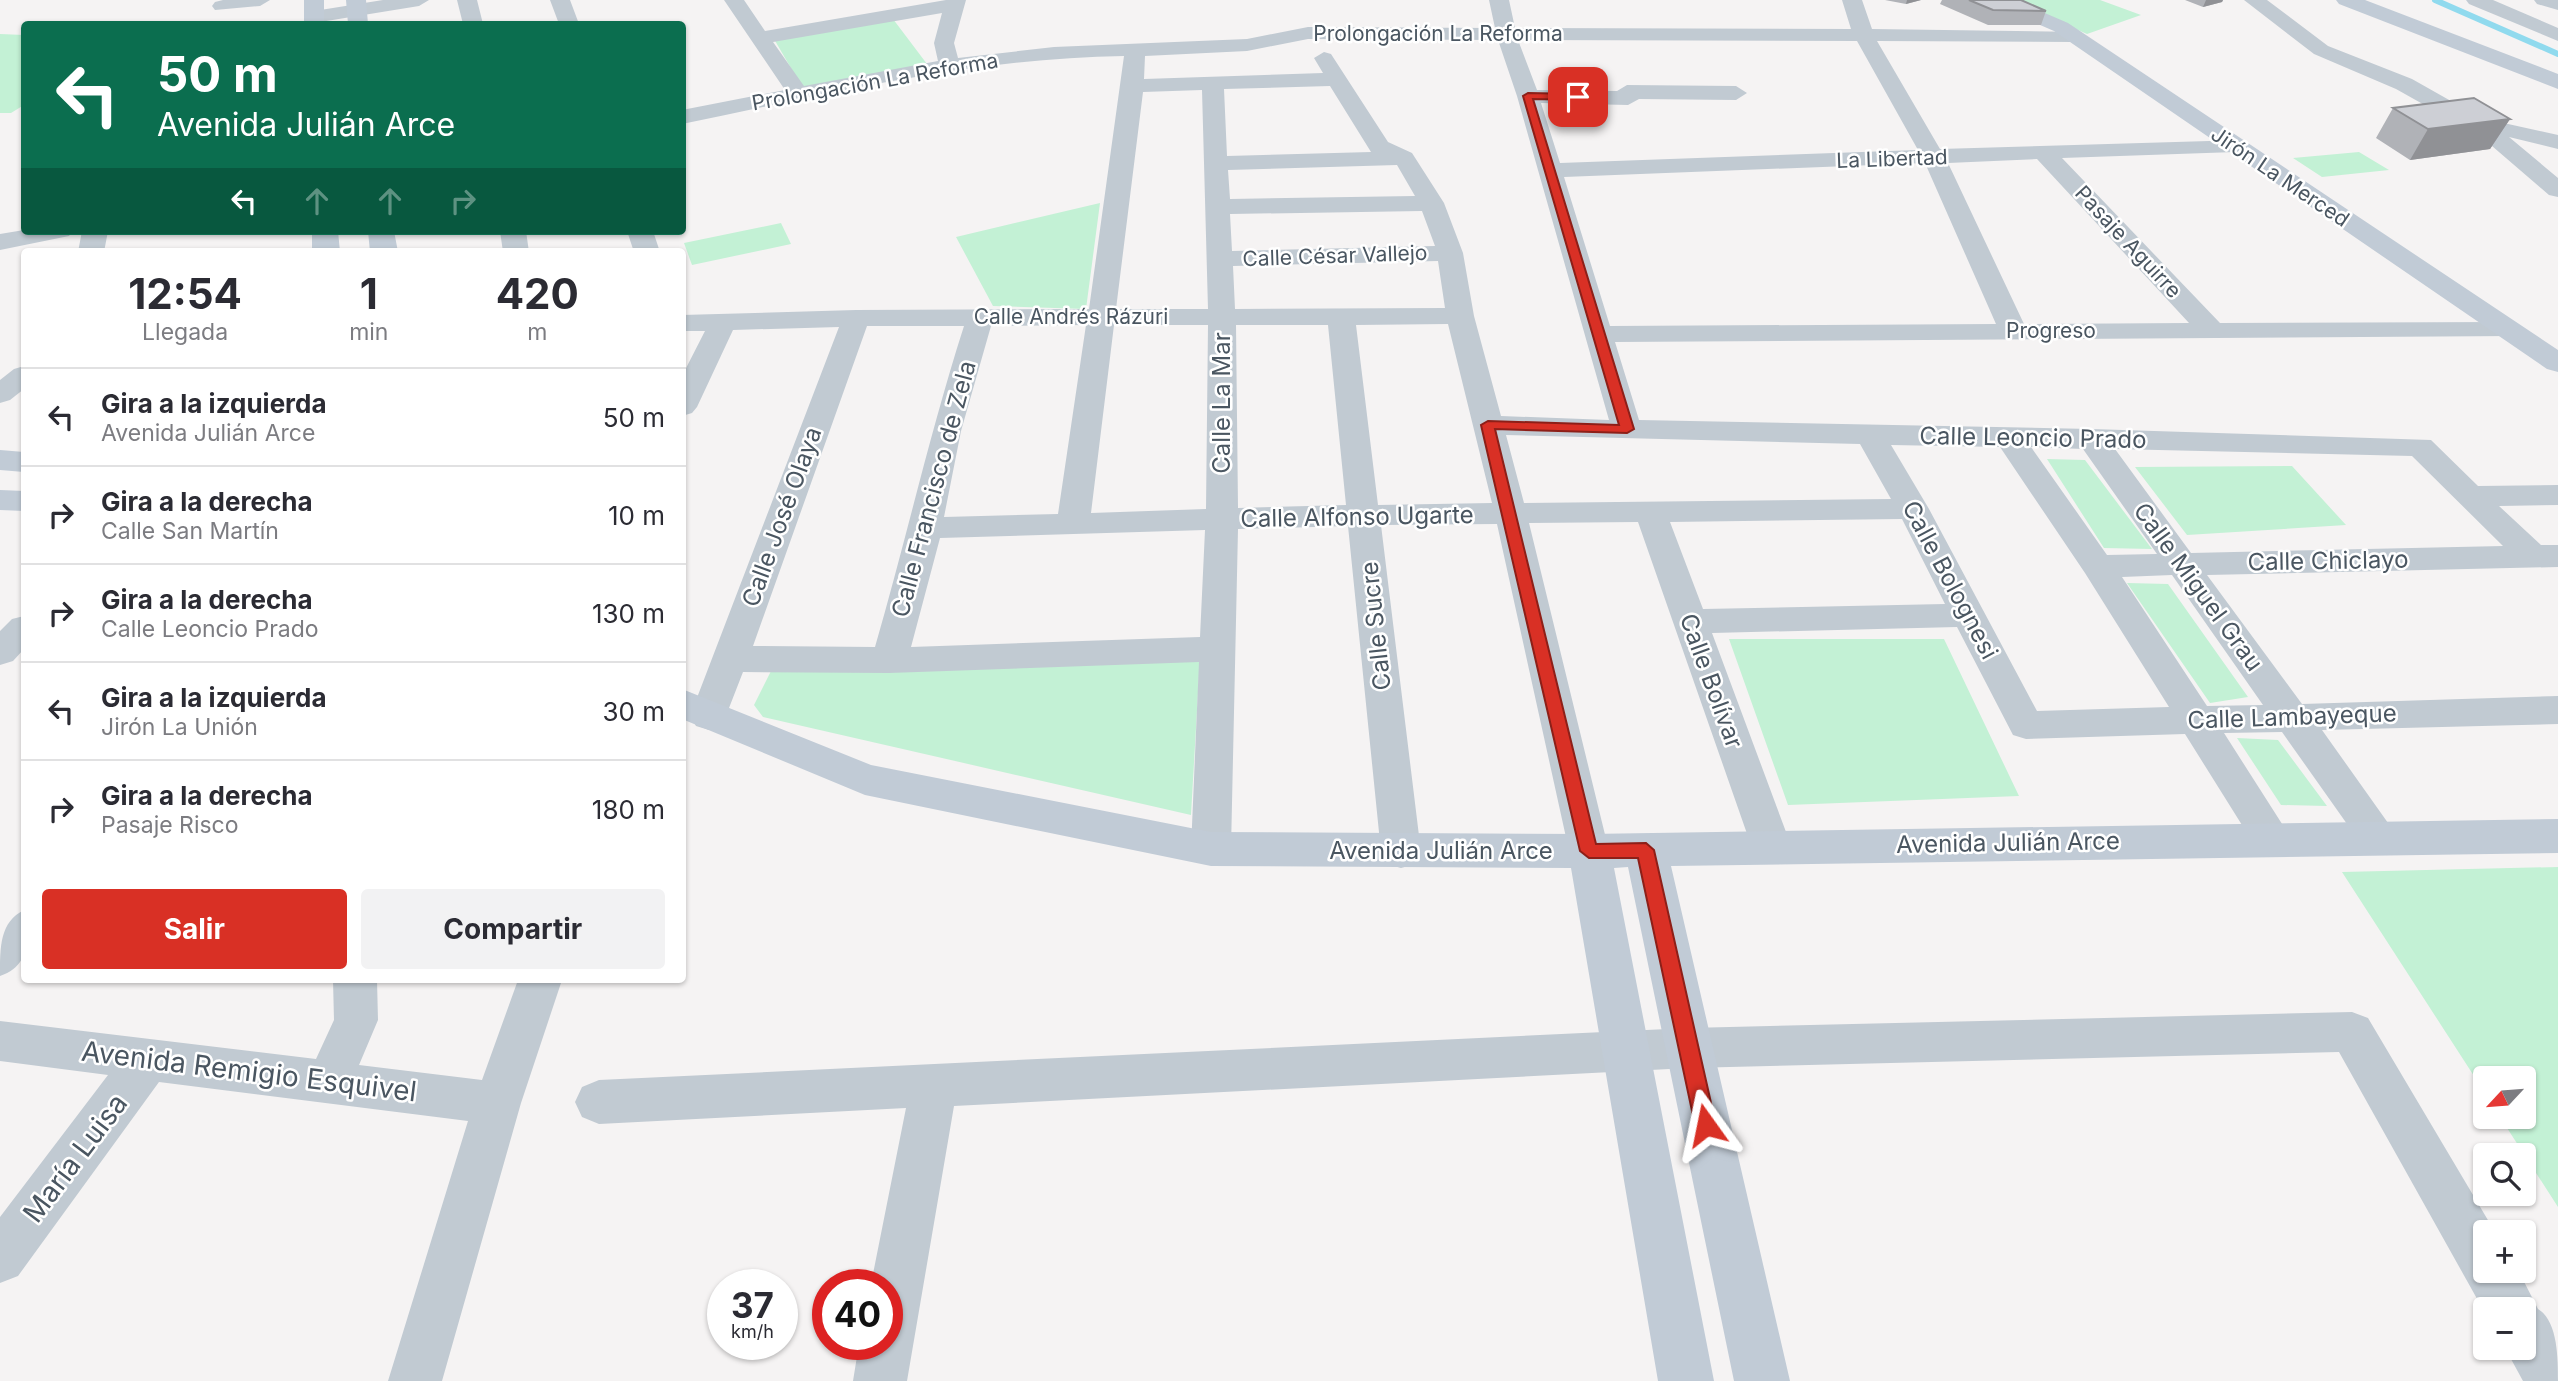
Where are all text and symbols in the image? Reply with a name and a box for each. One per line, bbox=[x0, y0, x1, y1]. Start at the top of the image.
street label: Prolongación La Reforma bbox=[1313, 21, 1563, 46]
text: 50 m bbox=[157, 45, 278, 104]
street label: Prolongación La Reforma bbox=[750, 48, 1000, 115]
icon: left bbox=[42, 49, 133, 140]
pin bbox=[1548, 67, 1608, 127]
icon: arrive bbox=[1559, 78, 1597, 116]
text: Avenida Julián Arce bbox=[157, 105, 455, 144]
street label: Jirón La Merced bbox=[2207, 121, 2354, 232]
street label: La Libertad bbox=[1836, 144, 1948, 173]
street label: Pasaje Aguirre bbox=[2070, 180, 2187, 303]
icon: left bbox=[225, 182, 263, 220]
icon: ahead bbox=[298, 182, 336, 220]
icon: ahead bbox=[371, 182, 409, 220]
icon: right bbox=[444, 182, 482, 220]
street label: Calle César Vallejo bbox=[1242, 240, 1428, 271]
text: 12:54 bbox=[128, 268, 242, 319]
text: 1 bbox=[360, 268, 378, 319]
text: 420 bbox=[496, 268, 579, 319]
street label: Calle Andrés Rázuri bbox=[974, 304, 1168, 329]
text: Llegada bbox=[142, 318, 228, 346]
text: min bbox=[349, 318, 388, 346]
text: m bbox=[527, 318, 547, 346]
street label: Progreso bbox=[2006, 318, 2096, 343]
street label: Calle La Mar bbox=[1207, 332, 1236, 474]
street label: Calle Francisco de Zela bbox=[885, 357, 982, 620]
text: Gira a la izquierda bbox=[101, 388, 327, 419]
icon: left bbox=[42, 398, 80, 436]
text: 50 m bbox=[603, 402, 665, 433]
text: Avenida Julián Arce bbox=[101, 419, 315, 447]
street label: Calle Leoncio Prado bbox=[1919, 421, 2147, 454]
street label: Calle José Olaya bbox=[736, 423, 827, 611]
text: Gira a la derecha bbox=[101, 486, 313, 517]
icon: right bbox=[42, 496, 80, 534]
street label: Calle Bolognesi bbox=[1897, 496, 2004, 664]
street label: Calle Miguel Grau bbox=[2128, 497, 2269, 677]
text: 10 m bbox=[608, 500, 665, 531]
street label: Calle Alfonso Ugarte bbox=[1240, 500, 1474, 533]
text: Calle San Martín bbox=[101, 517, 279, 545]
street label: Calle Chiclayo bbox=[2247, 545, 2409, 576]
street label: Calle Sucre bbox=[1354, 560, 1397, 692]
text: Gira a la derecha bbox=[101, 584, 313, 615]
icon: right bbox=[42, 594, 80, 632]
text: 130 m bbox=[592, 598, 665, 629]
street label: Calle Bolívar bbox=[1674, 610, 1749, 752]
text: Calle Leoncio Prado bbox=[101, 615, 319, 643]
text: Gira a la izquierda bbox=[101, 682, 327, 713]
icon: left bbox=[42, 692, 80, 730]
text: 30 m bbox=[602, 696, 665, 727]
street label: Calle Lambayeque bbox=[2187, 698, 2397, 735]
text: Jirón La Unión bbox=[101, 713, 258, 741]
text: Gira a la derecha bbox=[101, 780, 313, 811]
icon: right bbox=[42, 790, 80, 828]
text: 180 m bbox=[592, 794, 665, 825]
text: Pasaje Risco bbox=[101, 811, 239, 839]
street label: Avenida Julián Arce bbox=[1896, 826, 2120, 859]
street label: Avenida Julián Arce bbox=[1329, 836, 1553, 865]
button: Salir bbox=[42, 889, 347, 969]
button: Compartir bbox=[361, 889, 665, 969]
street label: Avenida Remigio Esquivel bbox=[80, 1034, 418, 1108]
north arrow bbox=[2473, 1066, 2536, 1129]
map controls bbox=[2473, 1066, 2536, 1360]
street label: María Luisa bbox=[16, 1087, 134, 1229]
position arrow bbox=[1669, 1088, 1743, 1162]
button: search bbox=[2473, 1143, 2536, 1206]
button: + bbox=[2473, 1220, 2536, 1283]
speed limit sign: 40 bbox=[812, 1269, 903, 1360]
text: 37 bbox=[731, 1284, 774, 1326]
button: − bbox=[2473, 1297, 2536, 1360]
text: km/h bbox=[731, 1321, 774, 1342]

